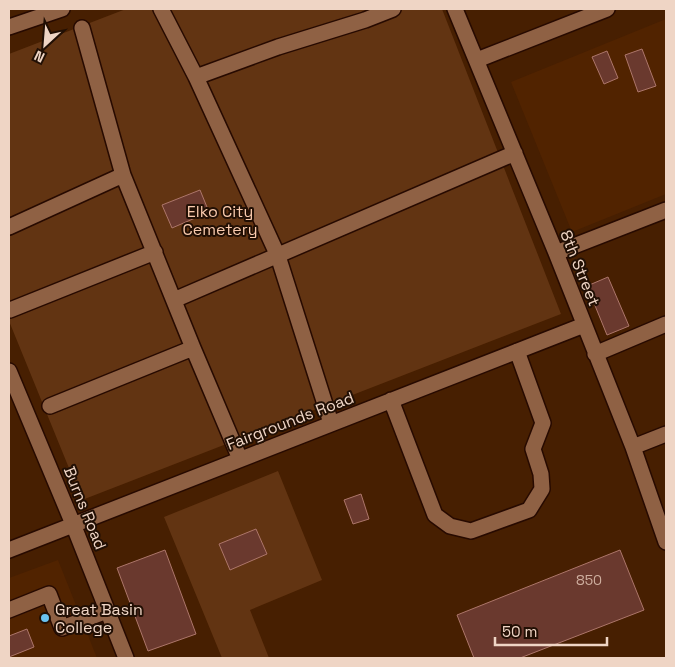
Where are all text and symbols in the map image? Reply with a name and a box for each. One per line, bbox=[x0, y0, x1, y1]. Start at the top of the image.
north arrow bbox=[20, 20, 70, 70]
text: N bbox=[31, 47, 47, 67]
park label: Elko City Cemetery bbox=[182, 201, 258, 240]
street label: 8th Street bbox=[555, 227, 605, 309]
street label: Fairgrounds Road bbox=[223, 387, 357, 455]
street label: Burns Road bbox=[59, 463, 111, 553]
house number: 850 bbox=[576, 571, 602, 589]
place label: Great Basin College bbox=[55, 599, 143, 638]
marker: Great Basin College bbox=[39, 612, 51, 624]
scale bar bbox=[495, 614, 608, 646]
text: 50 m bbox=[502, 622, 537, 641]

